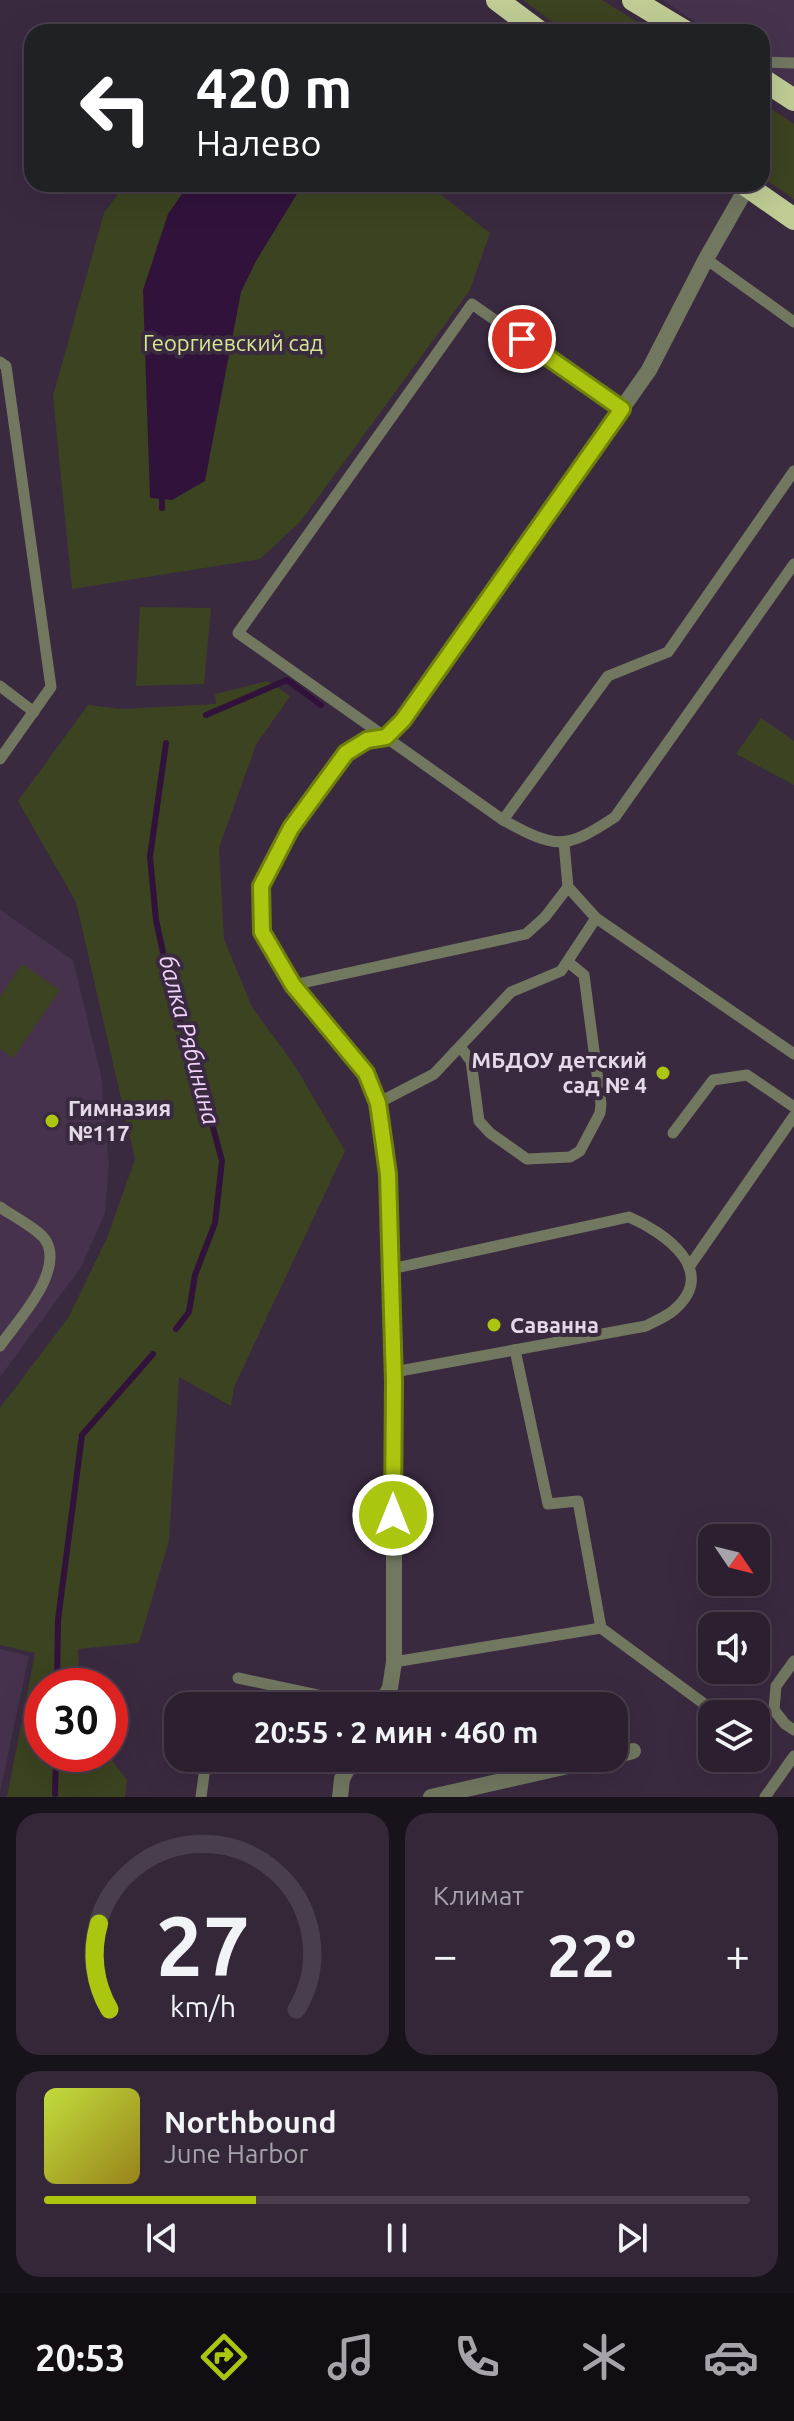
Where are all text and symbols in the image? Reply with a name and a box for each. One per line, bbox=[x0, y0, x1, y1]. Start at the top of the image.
icon: left bbox=[64, 56, 168, 160]
text: 420 m bbox=[196, 56, 352, 119]
text: Налево bbox=[196, 122, 321, 163]
pin bbox=[488, 305, 556, 373]
icon: arrive bbox=[500, 317, 544, 361]
park label: Георгиевский сад bbox=[143, 330, 323, 355]
water label: балка Рябинина bbox=[154, 952, 225, 1128]
place label: МБДОУ детский сад № 4 bbox=[472, 1047, 647, 1097]
marker: МБДОУ детский сад № 4 bbox=[654, 1064, 672, 1082]
place label: Гимназия №117 bbox=[68, 1095, 171, 1145]
marker: Гимназия №117 bbox=[43, 1112, 61, 1130]
place label: Саванна bbox=[510, 1312, 599, 1337]
marker: Саванна bbox=[485, 1316, 503, 1334]
position arrow bbox=[351, 1473, 435, 1557]
north arrow bbox=[698, 1524, 770, 1596]
map controls bbox=[698, 1524, 770, 1772]
button: sound bbox=[698, 1612, 770, 1684]
speed limit sign: 30 bbox=[24, 1668, 128, 1772]
button: layers bbox=[698, 1700, 770, 1772]
text: 20:55 · 2 мин · 460 m bbox=[254, 1715, 538, 1749]
text: Климат bbox=[433, 1881, 524, 1910]
text: 27 bbox=[156, 1898, 249, 1992]
text: 22° bbox=[547, 1921, 636, 1988]
text: − bbox=[433, 1930, 458, 1979]
text: + bbox=[725, 1930, 750, 1979]
text: km/h bbox=[170, 1990, 236, 2022]
text: Northbound bbox=[164, 2105, 336, 2139]
text: June Harbor bbox=[164, 2139, 308, 2168]
icon: previous bbox=[140, 2216, 184, 2260]
icon: pause bbox=[375, 2216, 419, 2260]
icon: next bbox=[610, 2216, 654, 2260]
icon: directions bbox=[196, 2329, 252, 2385]
icon: music bbox=[323, 2329, 379, 2385]
icon: phone bbox=[449, 2329, 505, 2385]
icon: climate bbox=[576, 2329, 632, 2385]
icon: car bbox=[703, 2329, 759, 2385]
text: 20:53 bbox=[35, 2337, 125, 2378]

